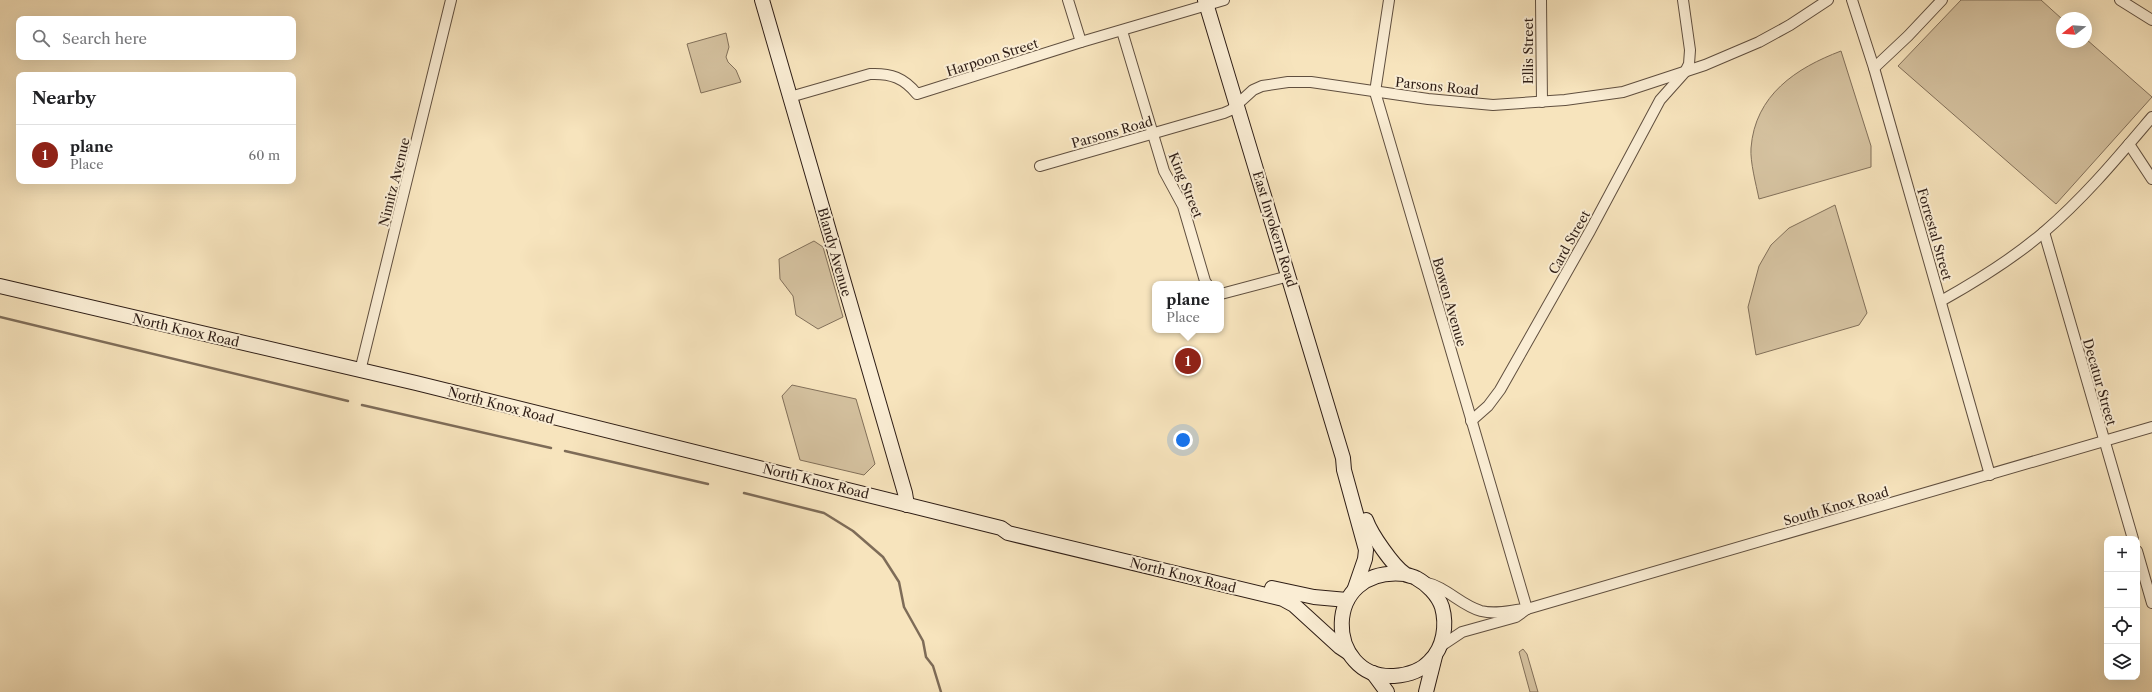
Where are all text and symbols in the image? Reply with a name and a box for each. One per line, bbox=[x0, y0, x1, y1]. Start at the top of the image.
north arrow bbox=[2056, 12, 2092, 48]
search box bbox=[16, 16, 296, 60]
street label: Ellis Street bbox=[1520, 17, 1536, 84]
icon: search bbox=[30, 27, 52, 49]
text: Search here bbox=[62, 29, 147, 48]
street label: Harpoon Street bbox=[944, 34, 1040, 79]
street label: Parsons Road bbox=[1395, 74, 1480, 98]
text: Nearby bbox=[32, 88, 96, 108]
street label: Parsons Road bbox=[1070, 113, 1155, 151]
street label: Nimitz Avenue bbox=[375, 136, 413, 228]
text: plane bbox=[70, 137, 113, 156]
text: 1 bbox=[42, 147, 48, 163]
text: 60 m bbox=[249, 147, 280, 163]
street label: King Street bbox=[1166, 150, 1207, 221]
text: Place bbox=[70, 156, 103, 172]
street label: East Inyokern Road bbox=[1250, 169, 1300, 289]
street label: Forrestal Street bbox=[1914, 186, 1956, 282]
street label: Blandy Avenue bbox=[815, 206, 855, 298]
street label: Card Street bbox=[1545, 207, 1593, 277]
street label: Bowen Avenue bbox=[1430, 256, 1470, 348]
popup bbox=[1152, 281, 1224, 333]
text: plane bbox=[1166, 290, 1210, 309]
text: Place bbox=[1166, 309, 1200, 325]
street label: North Knox Road bbox=[131, 310, 241, 350]
street label: Decatur Street bbox=[2080, 337, 2120, 428]
pin: 1 bbox=[1175, 346, 1201, 376]
street label: North Knox Road bbox=[446, 383, 556, 427]
your location bbox=[1173, 430, 1193, 450]
street label: North Knox Road bbox=[761, 460, 871, 502]
street label: South Knox Road bbox=[1781, 483, 1891, 529]
map controls bbox=[2104, 536, 2140, 680]
button: + bbox=[2104, 536, 2140, 572]
street label: North Knox Road bbox=[1128, 554, 1238, 596]
button: − bbox=[2104, 572, 2140, 608]
button: locate bbox=[2104, 608, 2140, 644]
button: layers bbox=[2104, 644, 2140, 680]

